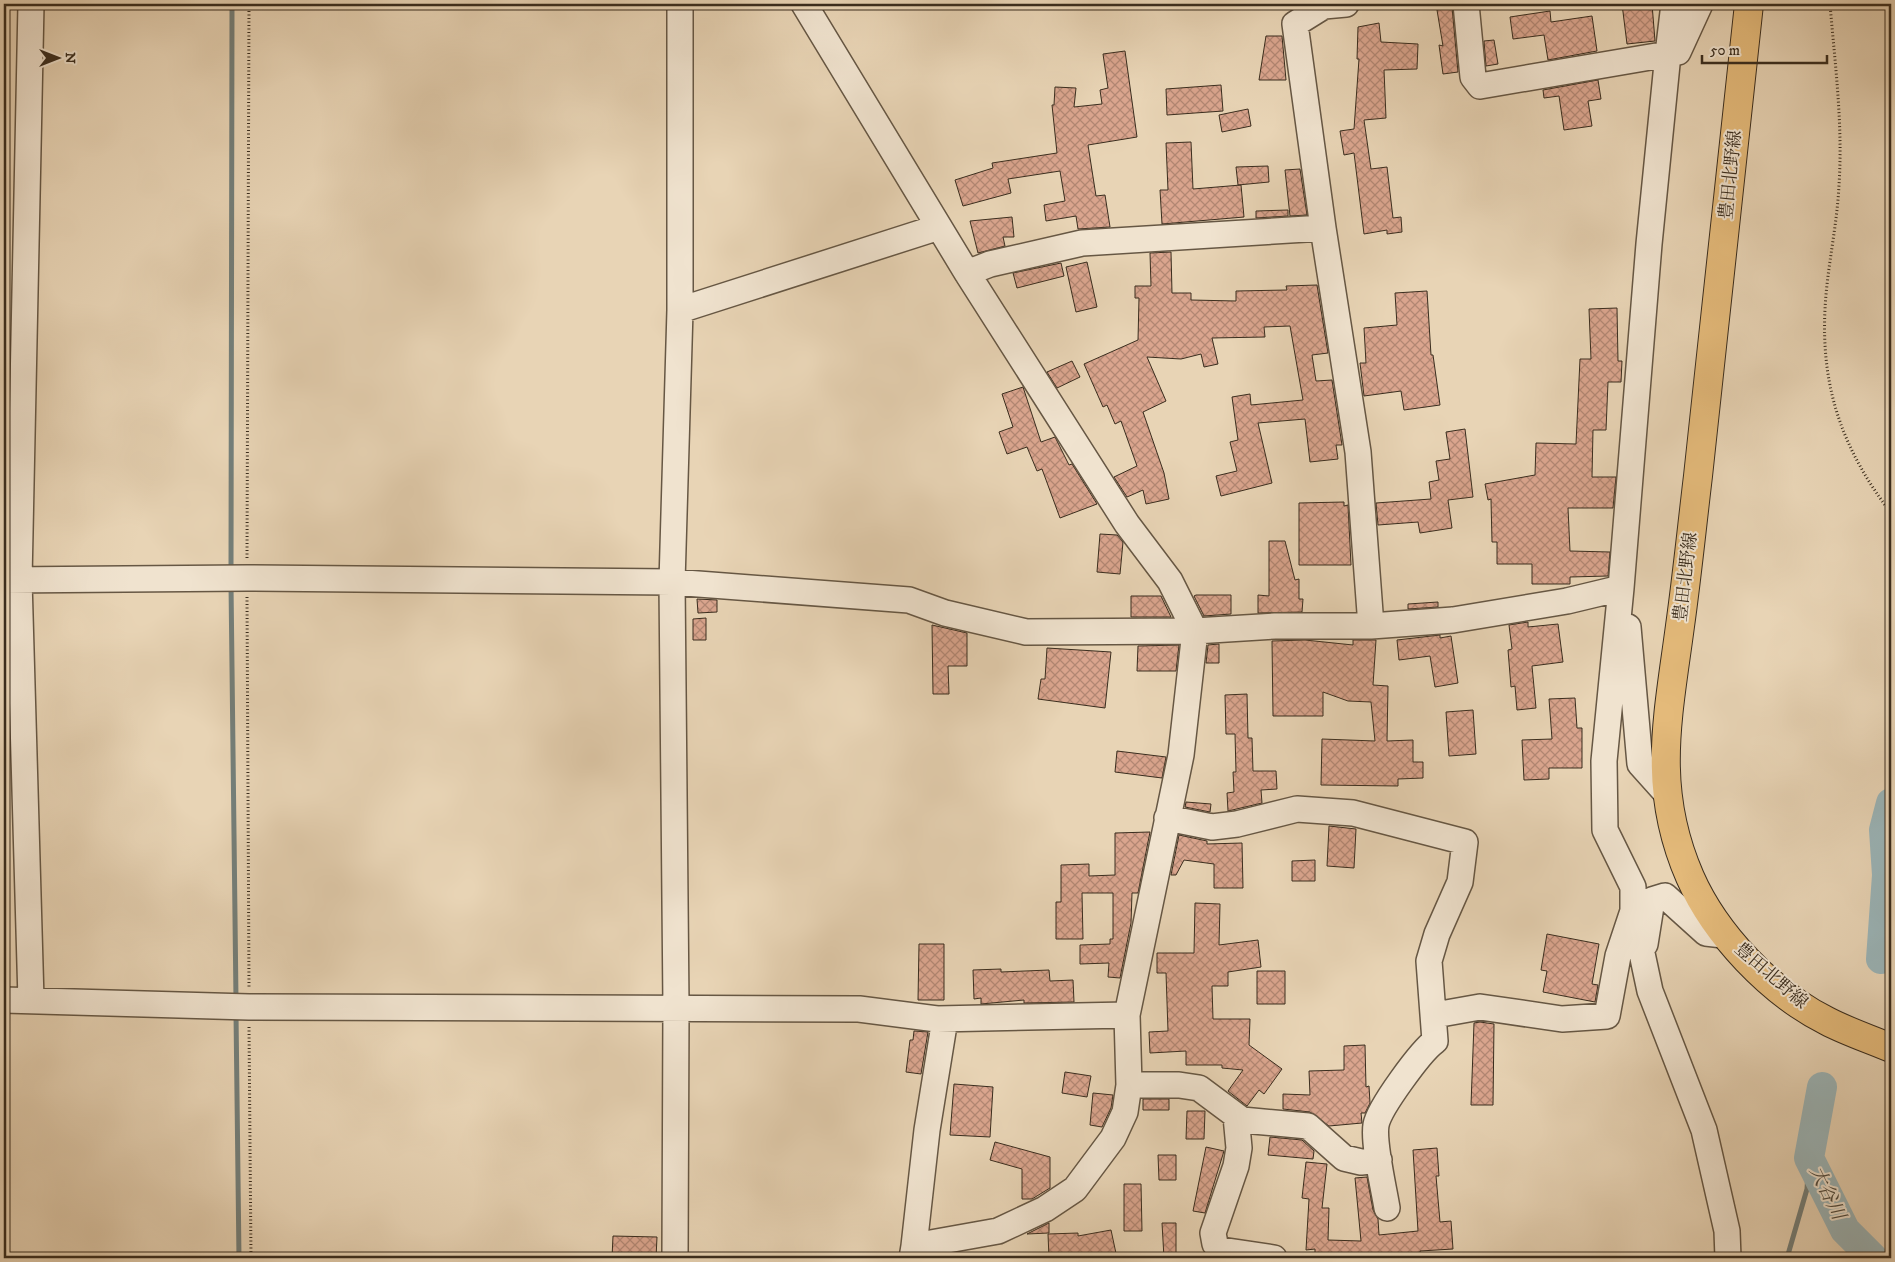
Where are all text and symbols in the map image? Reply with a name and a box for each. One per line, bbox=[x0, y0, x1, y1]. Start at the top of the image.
north arrow bbox=[32, 32, 82, 82]
scale bar bbox=[1702, 32, 1828, 64]
text: 50 m bbox=[1710, 41, 1740, 60]
text: N bbox=[61, 52, 79, 64]
street label: 豊田北野線 bbox=[1715, 129, 1747, 221]
street label: 豊田北野線 bbox=[1670, 531, 1702, 623]
street label: 豊田北野線 bbox=[1730, 938, 1812, 1014]
water label: 大谷川 bbox=[1804, 1162, 1851, 1225]

